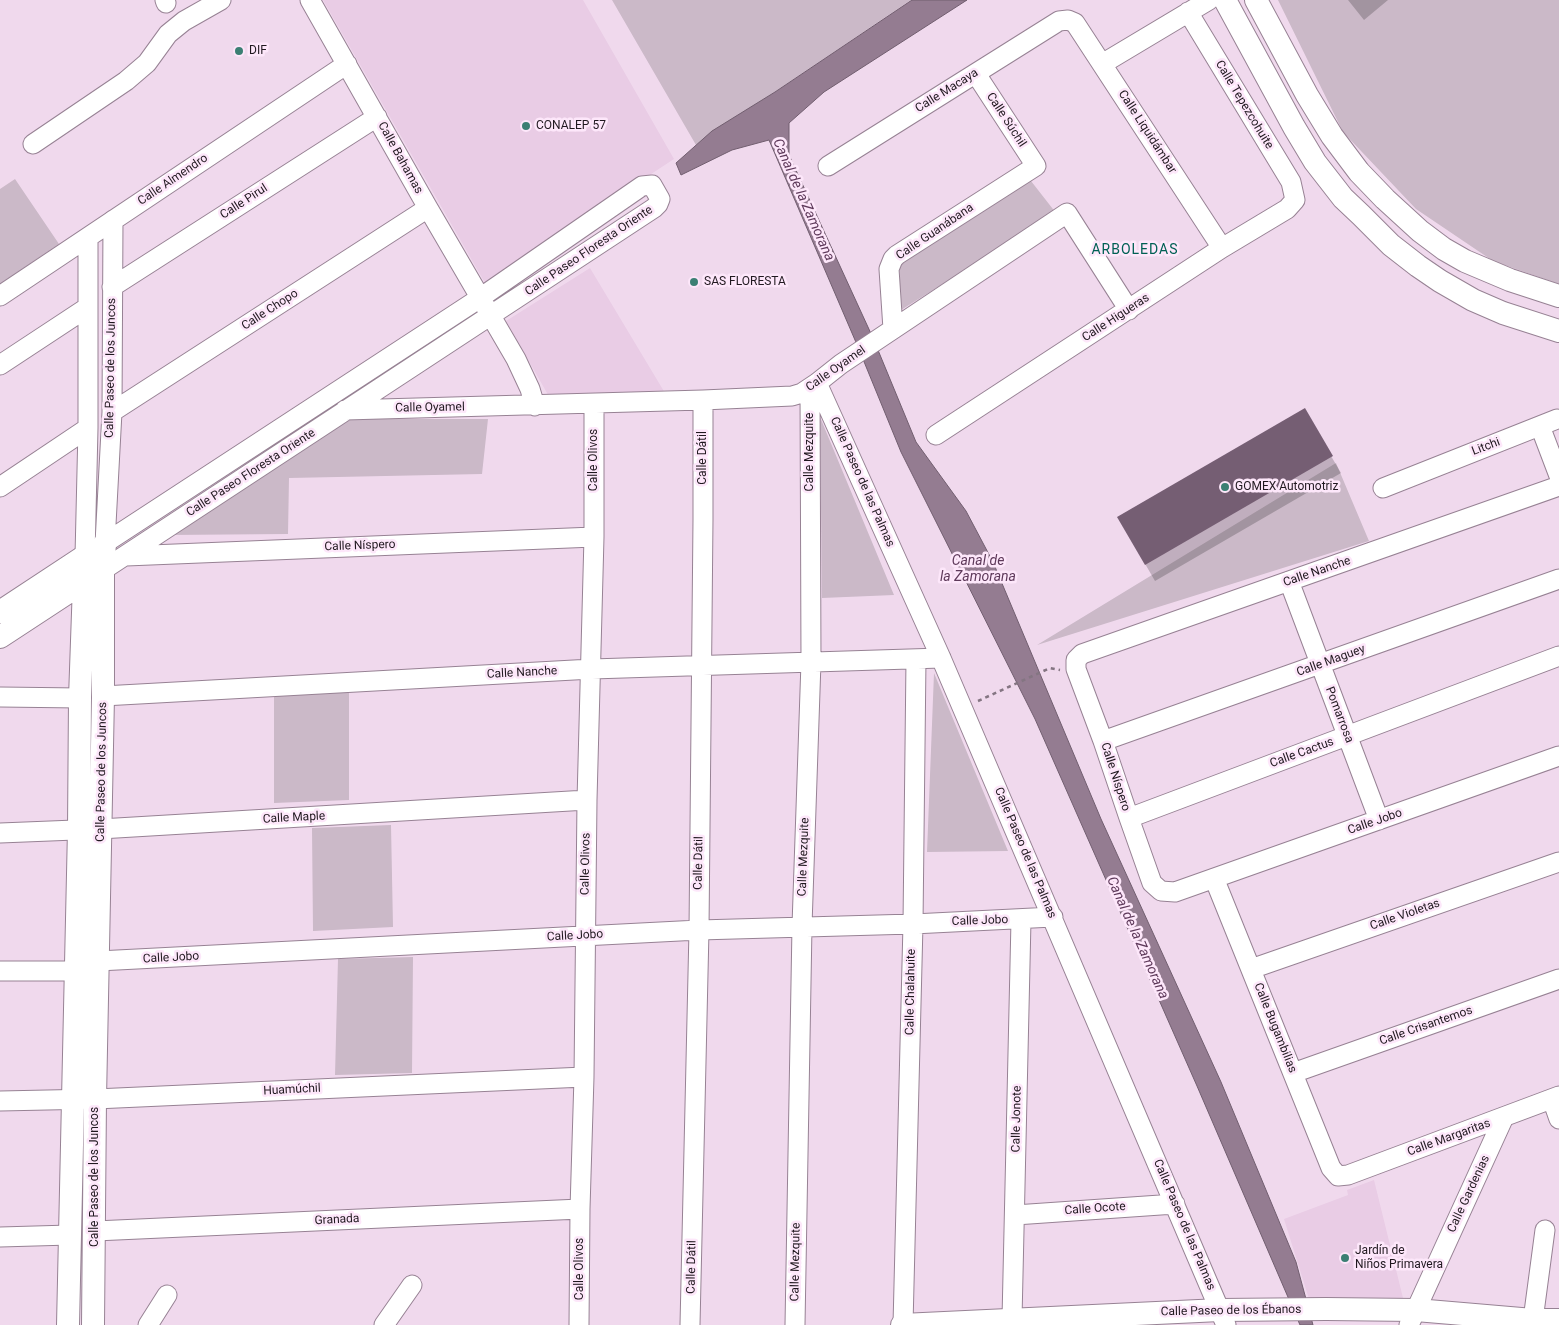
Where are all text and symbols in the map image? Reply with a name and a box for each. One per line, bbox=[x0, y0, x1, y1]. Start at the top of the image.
place label: DIF bbox=[249, 44, 267, 58]
marker: DIF bbox=[233, 45, 245, 57]
street label: Calle Tepezcohuite bbox=[1212, 58, 1276, 152]
street label: Calle Macaya bbox=[913, 66, 981, 116]
street label: Calle Liquidámbar bbox=[1115, 88, 1179, 176]
street label: Calle Súchil bbox=[983, 90, 1029, 150]
place label: CONALEP 57 bbox=[536, 119, 606, 133]
street label: Calle Bahamas bbox=[374, 120, 426, 196]
marker: CONALEP 57 bbox=[520, 120, 532, 132]
water label: Canal de la Zamorana bbox=[768, 136, 838, 264]
street label: Calle Almendro bbox=[135, 151, 211, 209]
street label: Calle Pirul bbox=[218, 181, 270, 223]
street label: Calle Guanábana bbox=[893, 201, 977, 263]
street label: Calle Paseo Floresta Oriente bbox=[522, 203, 656, 299]
district label: ARBOLEDAS bbox=[1090, 242, 1180, 258]
place label: SAS FLORESTA bbox=[704, 275, 786, 289]
marker: SAS FLORESTA bbox=[688, 276, 700, 288]
street label: Calle Chopo bbox=[239, 286, 301, 334]
street label: Calle Higueras bbox=[1080, 291, 1152, 345]
street label: Calle Paseo de los Juncos bbox=[103, 298, 119, 438]
street label: Calle Oyamel bbox=[803, 343, 869, 395]
street label: Calle Oyamel bbox=[395, 400, 465, 416]
street label: Calle Mezquite bbox=[803, 413, 817, 491]
street label: Calle Paseo de las Palmas bbox=[827, 415, 897, 549]
street label: Calle Paseo Floresta Oriente bbox=[184, 426, 318, 520]
street label: Calle Olivos bbox=[587, 429, 601, 491]
street label: Calle Dátil bbox=[696, 431, 710, 485]
street label: Litchi bbox=[1470, 435, 1502, 459]
place label: GOMEX Automotriz bbox=[1235, 480, 1338, 494]
marker: GOMEX Automotriz bbox=[1219, 481, 1231, 493]
street label: Calle Níspero bbox=[324, 538, 396, 554]
water label: Canal de la Zamorana bbox=[940, 553, 1016, 586]
street label: Calle Nanche bbox=[1281, 554, 1353, 590]
street label: Calle Maguey bbox=[1295, 642, 1367, 680]
street label: Calle Nanche bbox=[486, 664, 558, 682]
street label: Pomarrosa bbox=[1322, 685, 1356, 745]
street label: Calle Paseo de los Juncos bbox=[94, 702, 110, 842]
street label: Calle Cactus bbox=[1268, 735, 1336, 771]
street label: Calle Níspero bbox=[1097, 741, 1133, 813]
street label: Calle Paseo de las Palmas bbox=[991, 785, 1059, 921]
street label: Calle Jobo bbox=[1346, 806, 1404, 838]
street label: Calle Maple bbox=[262, 809, 326, 827]
street label: Calle Mezquite bbox=[795, 817, 813, 897]
street label: Calle Olivos bbox=[578, 833, 594, 895]
street label: Calle Dátil bbox=[691, 836, 707, 890]
water label: Canal de la Zamorana bbox=[1102, 874, 1172, 1002]
street label: Calle Violetas bbox=[1368, 896, 1442, 934]
street label: Calle Jobo bbox=[951, 913, 1009, 929]
street label: Calle Jobo bbox=[546, 927, 604, 945]
street label: Calle Jobo bbox=[142, 949, 200, 967]
street label: Calle Chalahuite bbox=[903, 949, 919, 1035]
street label: Calle Bugambilias bbox=[1250, 981, 1300, 1075]
street label: Calle Crisantemos bbox=[1378, 1003, 1474, 1049]
street label: Huamúchil bbox=[263, 1081, 321, 1099]
street label: Calle Jonote bbox=[1009, 1086, 1025, 1152]
street label: Calle Paseo de los Juncos bbox=[88, 1107, 102, 1247]
street label: Calle Margaritas bbox=[1405, 1116, 1493, 1160]
street label: Calle Gardenias bbox=[1445, 1153, 1493, 1235]
street label: Calle Paseo de las Palmas bbox=[1150, 1157, 1218, 1293]
street label: Calle Ocote bbox=[1064, 1200, 1126, 1218]
street label: Granada bbox=[314, 1212, 360, 1228]
street label: Calle Mezquite bbox=[788, 1222, 804, 1302]
street label: Calle Olivos bbox=[573, 1238, 587, 1300]
street label: Calle Dátil bbox=[684, 1240, 700, 1294]
place label: Jardín de Niños Primavera bbox=[1355, 1244, 1443, 1272]
marker: Jardín de Niños Primavera bbox=[1339, 1252, 1351, 1264]
street label: Calle Paseo de los Ébanos bbox=[1161, 1303, 1301, 1319]

